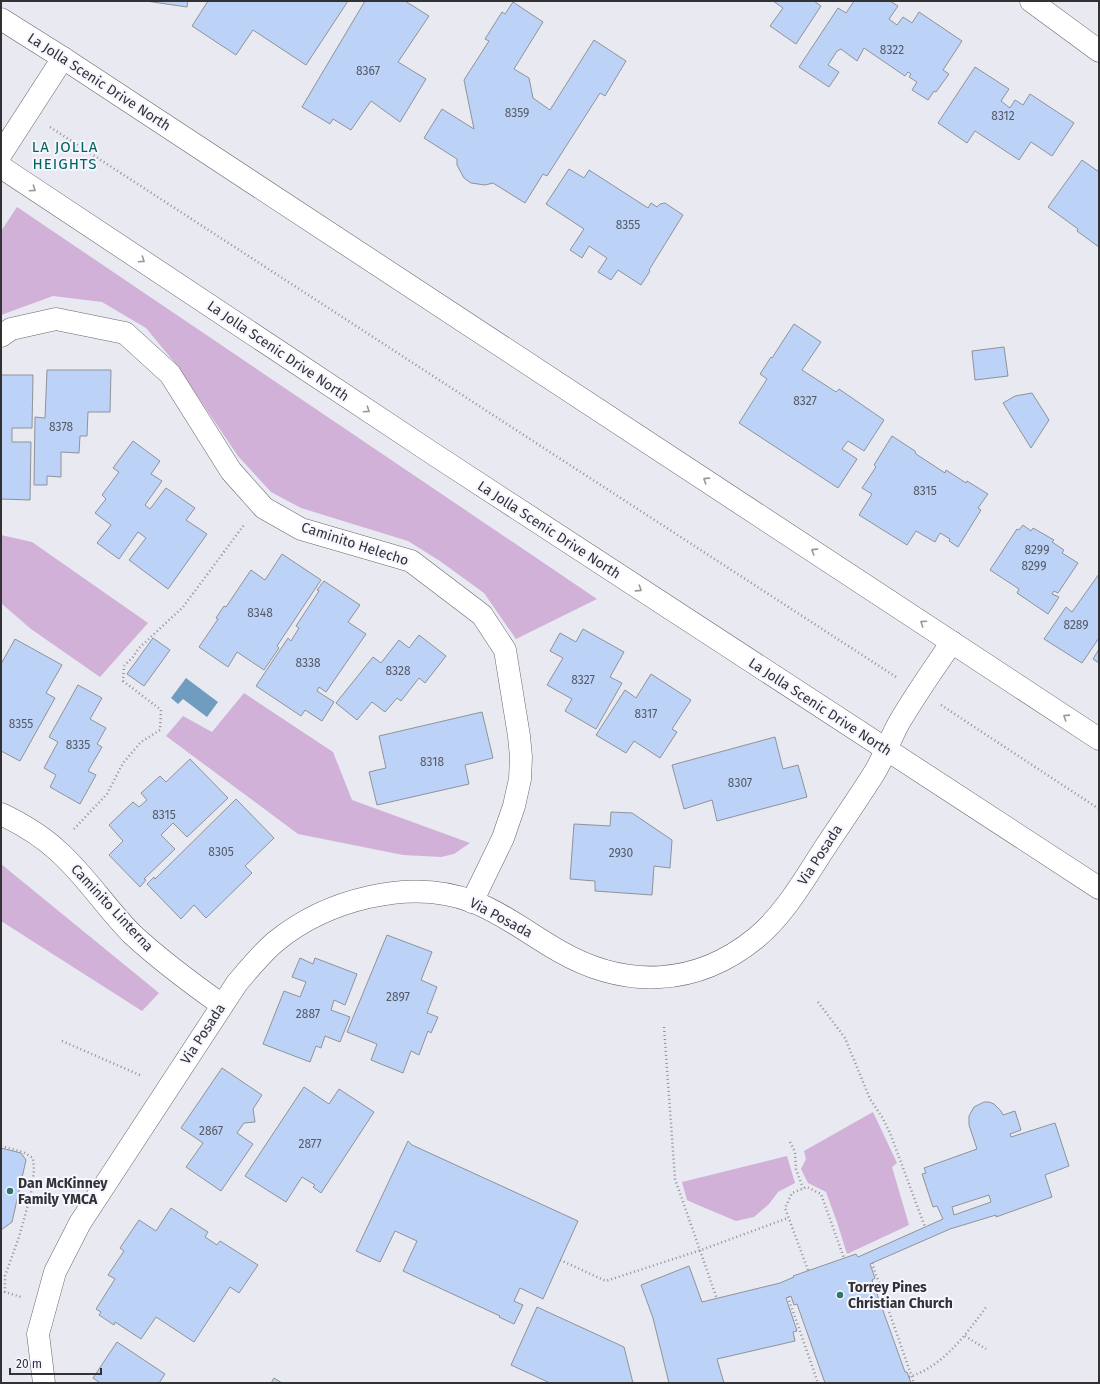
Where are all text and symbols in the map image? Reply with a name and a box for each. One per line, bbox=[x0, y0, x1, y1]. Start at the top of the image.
street label: La Jolla Scenic Drive North bbox=[24, 29, 174, 135]
house number: 8322 bbox=[880, 43, 904, 57]
house number: 8367 bbox=[356, 64, 380, 78]
house number: 8359 bbox=[505, 106, 529, 120]
house number: 8312 bbox=[991, 109, 1015, 123]
district label: LA JOLLA HEIGHTS bbox=[32, 138, 98, 173]
one-way arrow bbox=[29, 184, 36, 191]
house number: 8355 bbox=[616, 218, 640, 232]
one-way arrow bbox=[138, 256, 145, 263]
street label: La Jolla Scenic Drive North bbox=[204, 297, 352, 405]
house number: 8327 bbox=[793, 394, 817, 408]
one-way arrow bbox=[362, 405, 369, 412]
house number: 8378 bbox=[49, 420, 74, 434]
street label: La Jolla Scenic Drive North bbox=[474, 477, 624, 583]
one-way arrow bbox=[703, 478, 710, 485]
house number: 8315 bbox=[913, 484, 937, 498]
street label: Caminito Helecho bbox=[299, 519, 411, 569]
house number: 8299 bbox=[1025, 543, 1049, 557]
one-way arrow bbox=[811, 548, 818, 556]
house number: 8299 bbox=[1022, 559, 1046, 573]
one-way arrow bbox=[635, 584, 642, 591]
house number: 8348 bbox=[247, 606, 273, 620]
house number: 8289 bbox=[1063, 618, 1089, 632]
one-way arrow bbox=[920, 620, 927, 628]
street label: La Jolla Scenic Drive North bbox=[745, 654, 895, 760]
house number: 8338 bbox=[295, 656, 321, 670]
house number: 8328 bbox=[385, 664, 411, 678]
house number: 8327 bbox=[571, 673, 595, 687]
house number: 8317 bbox=[635, 707, 657, 721]
one-way arrow bbox=[1064, 715, 1071, 722]
house number: 8355 bbox=[9, 717, 33, 731]
house number: 8335 bbox=[66, 738, 90, 752]
house number: 8318 bbox=[420, 755, 444, 769]
house number: 8307 bbox=[728, 776, 752, 790]
house number: 8315 bbox=[152, 808, 176, 822]
street label: Via Posada bbox=[794, 821, 846, 889]
house number: 8305 bbox=[208, 845, 234, 859]
house number: 2930 bbox=[609, 846, 634, 860]
street label: Caminito Linterna bbox=[67, 861, 157, 955]
street label: Via Posada bbox=[467, 894, 535, 942]
house number: 2897 bbox=[386, 990, 410, 1004]
street label: Via Posada bbox=[177, 1000, 229, 1068]
house number: 2887 bbox=[296, 1007, 320, 1021]
house number: 2867 bbox=[199, 1124, 223, 1138]
house number: 2877 bbox=[298, 1137, 322, 1151]
place label: Dan McKinney Family YMCA bbox=[18, 1175, 108, 1208]
marker: Dan McKinney Family YMCA bbox=[5, 1186, 15, 1196]
place label: Torrey Pines Christian Church bbox=[848, 1279, 953, 1312]
marker: Torrey Pines Christian Church bbox=[835, 1290, 845, 1300]
scale bar bbox=[10, 1350, 101, 1376]
text: 20 m bbox=[16, 1357, 42, 1371]

